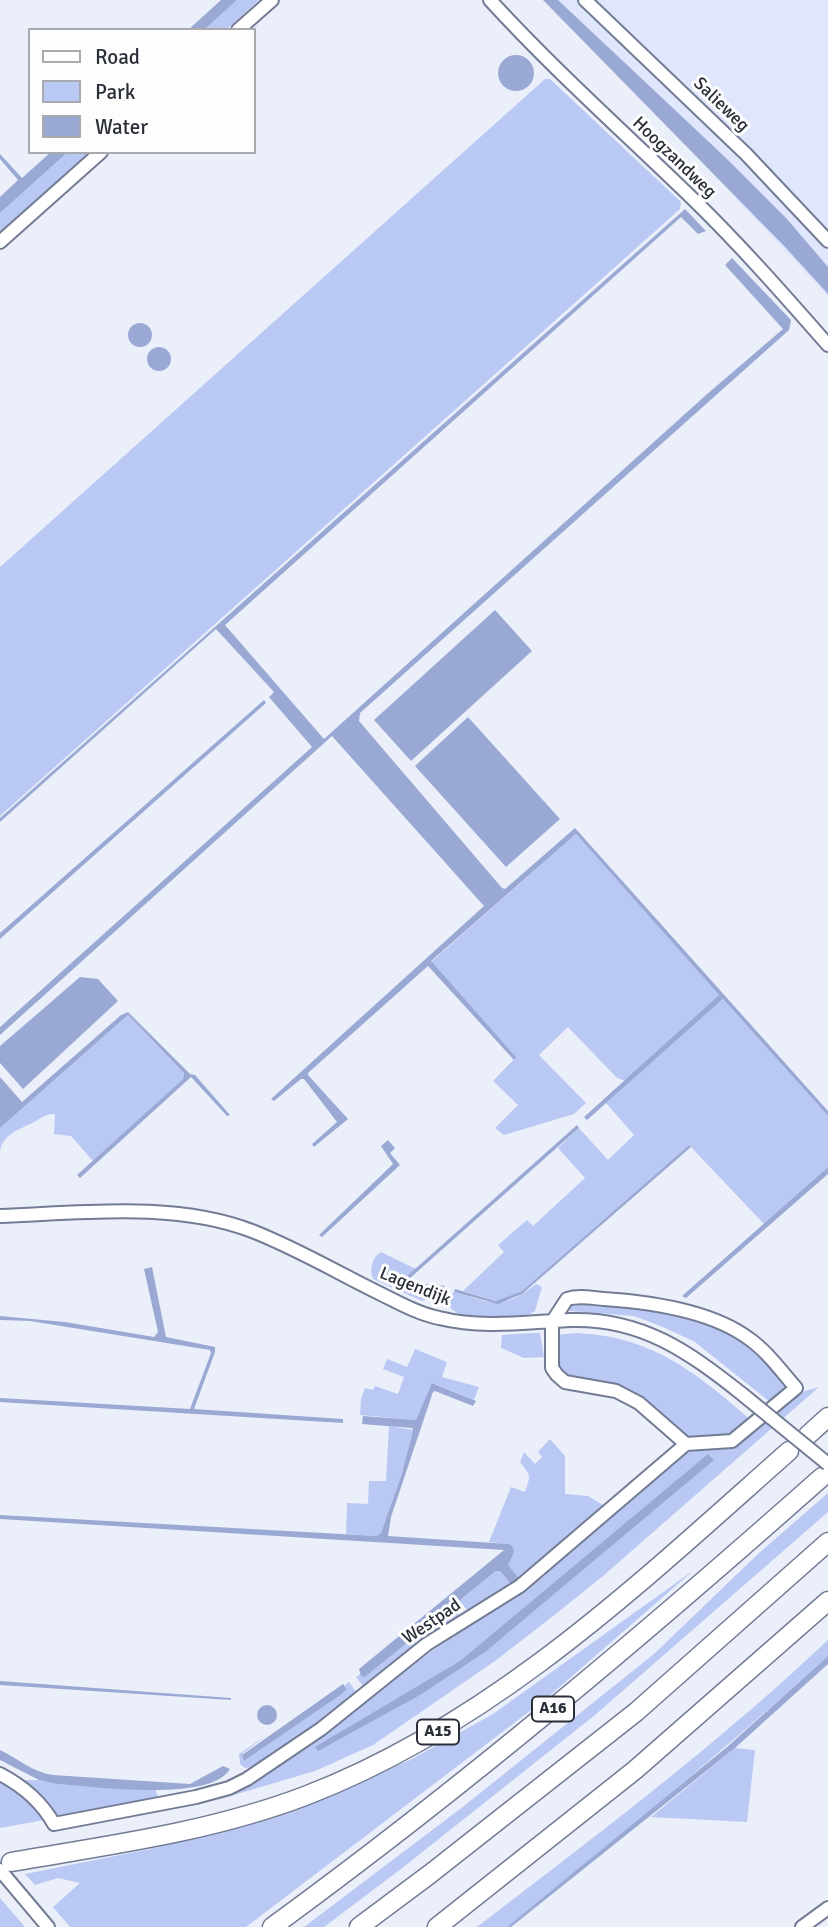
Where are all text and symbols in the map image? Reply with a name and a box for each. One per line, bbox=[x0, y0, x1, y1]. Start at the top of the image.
legend bbox=[28, 28, 256, 154]
text: Road bbox=[95, 44, 140, 70]
street label: Salieweg bbox=[689, 73, 753, 137]
text: Park bbox=[95, 79, 135, 105]
street label: Hoogzandweg bbox=[628, 113, 720, 203]
text: Water bbox=[95, 114, 148, 140]
street label: Lagendijk bbox=[376, 1263, 454, 1311]
street label: Westpad bbox=[399, 1595, 465, 1649]
road number: A16 bbox=[532, 1696, 574, 1722]
road number: A15 bbox=[417, 1720, 459, 1744]

